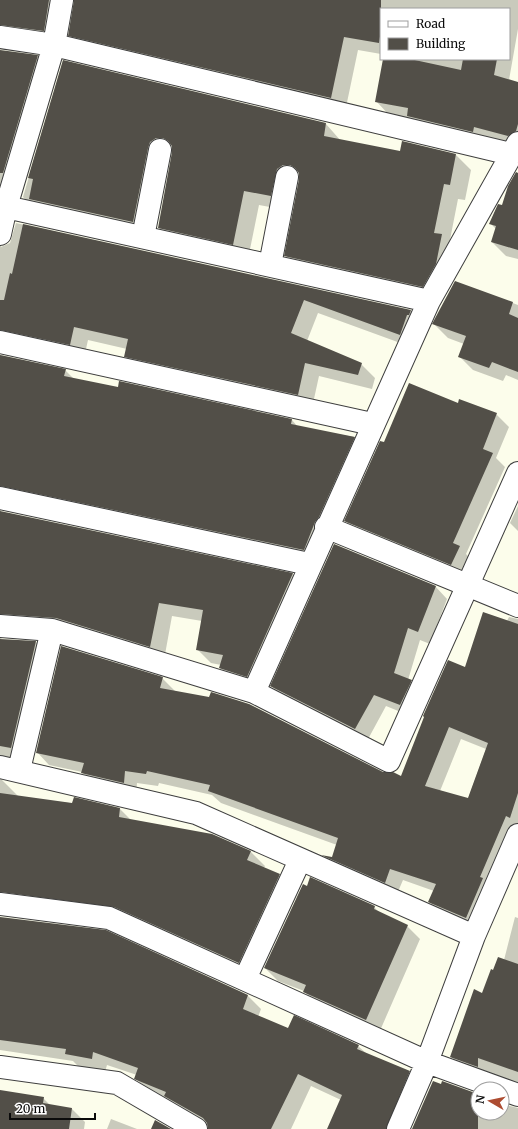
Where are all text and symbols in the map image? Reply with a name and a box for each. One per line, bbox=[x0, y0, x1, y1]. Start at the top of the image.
legend bbox=[380, 8, 510, 60]
text: Road bbox=[416, 16, 445, 31]
text: Building bbox=[416, 36, 466, 51]
north arrow bbox=[470, 1081, 510, 1121]
text: N bbox=[473, 1094, 488, 1105]
scale bar bbox=[10, 1095, 95, 1121]
text: 20 m bbox=[16, 1101, 45, 1116]

